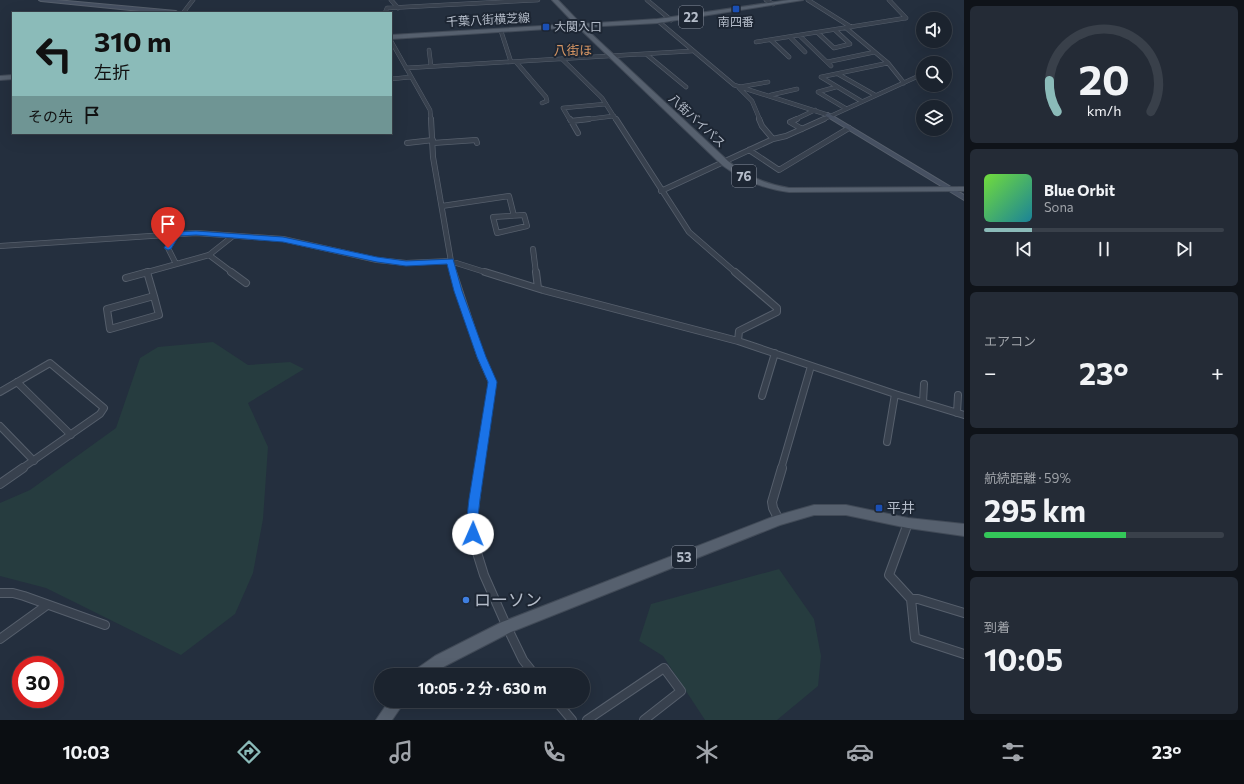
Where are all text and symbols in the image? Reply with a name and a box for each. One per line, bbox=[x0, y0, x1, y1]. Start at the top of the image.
marker: 南四番 bbox=[731, 4, 741, 14]
road number: 22 bbox=[679, 6, 703, 28]
street label: 千葉八街横芝線 bbox=[446, 10, 530, 28]
map controls bbox=[916, 12, 952, 136]
button: sound bbox=[916, 12, 952, 48]
place label: 南四番 bbox=[718, 14, 754, 28]
place label: 大関入口 bbox=[554, 19, 602, 33]
marker: 大関入口 bbox=[541, 22, 551, 32]
text: 310 m bbox=[94, 24, 171, 58]
icon: left bbox=[28, 28, 80, 80]
district label: 八街ほ bbox=[553, 42, 593, 58]
text: 20 bbox=[1078, 53, 1130, 104]
button: search bbox=[916, 56, 952, 92]
text: 左折 bbox=[94, 61, 130, 83]
street label: 八街バイパス bbox=[667, 91, 729, 150]
button: layers bbox=[916, 100, 952, 136]
text: km/h bbox=[1087, 101, 1121, 119]
icon: arrive bbox=[81, 104, 103, 126]
text: その先 bbox=[28, 107, 73, 125]
road number: 76 bbox=[732, 165, 756, 187]
text: Blue Orbit bbox=[1044, 181, 1115, 199]
text: Sona bbox=[1044, 199, 1074, 215]
pin bbox=[151, 207, 185, 248]
icon: arrive bbox=[157, 213, 179, 235]
icon: previous bbox=[1013, 238, 1035, 260]
icon: pause bbox=[1093, 238, 1115, 260]
icon: next bbox=[1173, 238, 1195, 260]
text: エアコン bbox=[984, 333, 1036, 349]
text: 23° bbox=[1079, 354, 1129, 391]
text: − bbox=[984, 359, 997, 386]
text: + bbox=[1211, 359, 1224, 386]
text: 航続距離 · 59% bbox=[984, 470, 1071, 486]
text: 295 km bbox=[984, 491, 1086, 528]
place label: 平井 bbox=[887, 499, 915, 516]
marker: 平井 bbox=[874, 503, 884, 513]
position arrow bbox=[452, 513, 494, 555]
road number: 53 bbox=[672, 546, 696, 568]
place label: ローソン bbox=[474, 589, 542, 610]
marker: ローソン bbox=[461, 595, 471, 605]
text: 到着 bbox=[984, 619, 1010, 635]
text: 10:05 bbox=[984, 640, 1063, 677]
speed limit sign: 30 bbox=[12, 656, 64, 708]
text: 10:05 · 2 分 · 630 m bbox=[417, 679, 547, 697]
icon: directions bbox=[235, 738, 263, 766]
icon: music bbox=[387, 738, 415, 766]
icon: phone bbox=[540, 738, 568, 766]
icon: climate bbox=[693, 738, 721, 766]
icon: car bbox=[846, 738, 874, 766]
icon: filters bbox=[999, 738, 1027, 766]
text: 10:03 bbox=[62, 741, 110, 763]
text: 23° bbox=[1152, 741, 1181, 763]

